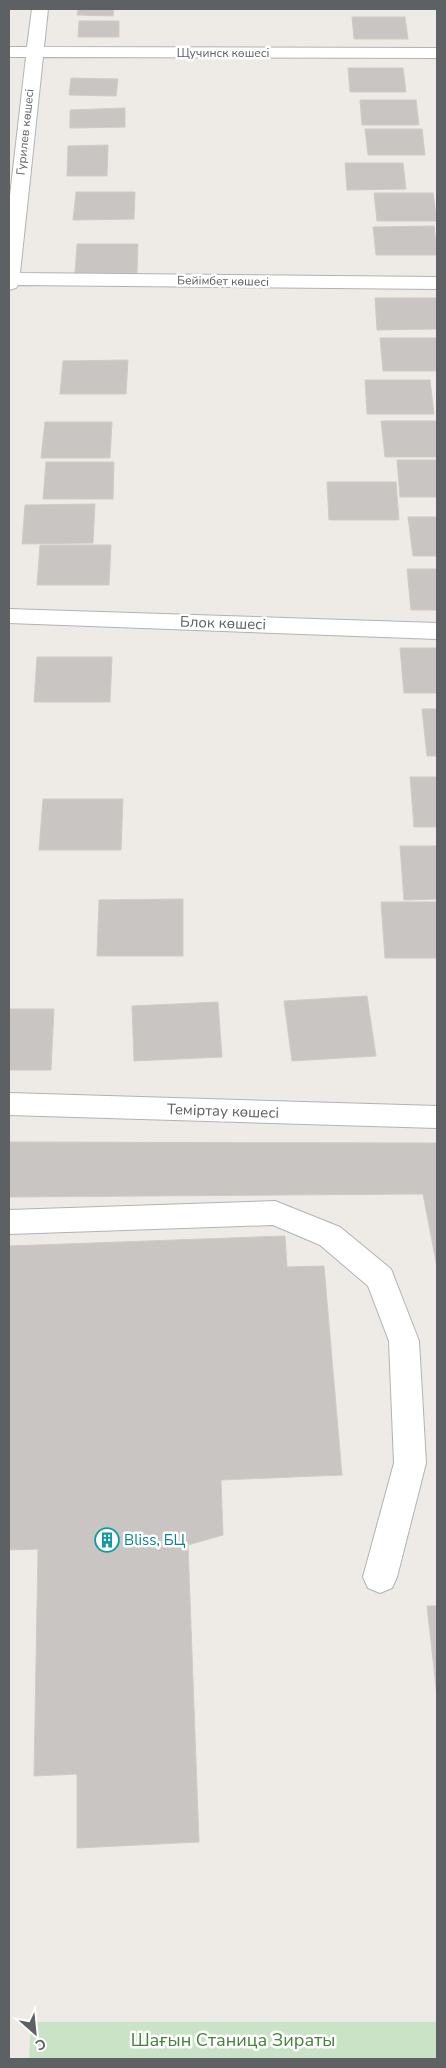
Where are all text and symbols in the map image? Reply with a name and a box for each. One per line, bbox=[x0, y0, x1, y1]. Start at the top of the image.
street label: Щучинск көшесі bbox=[177, 45, 269, 61]
street label: Гурилев көшесі bbox=[13, 88, 37, 176]
street label: Бейімбет көшесі bbox=[177, 272, 269, 290]
street label: Блок көшесі bbox=[180, 612, 266, 634]
street label: Теміртау көшесі bbox=[167, 1099, 279, 1123]
building icon: Bliss, БЦ bbox=[94, 1527, 120, 1553]
place label: Bliss, БЦ bbox=[124, 1530, 186, 1550]
north arrow bbox=[10, 2008, 60, 2058]
park label: Шағын Станица Зираты bbox=[131, 2028, 335, 2052]
text: С bbox=[32, 2034, 49, 2055]

